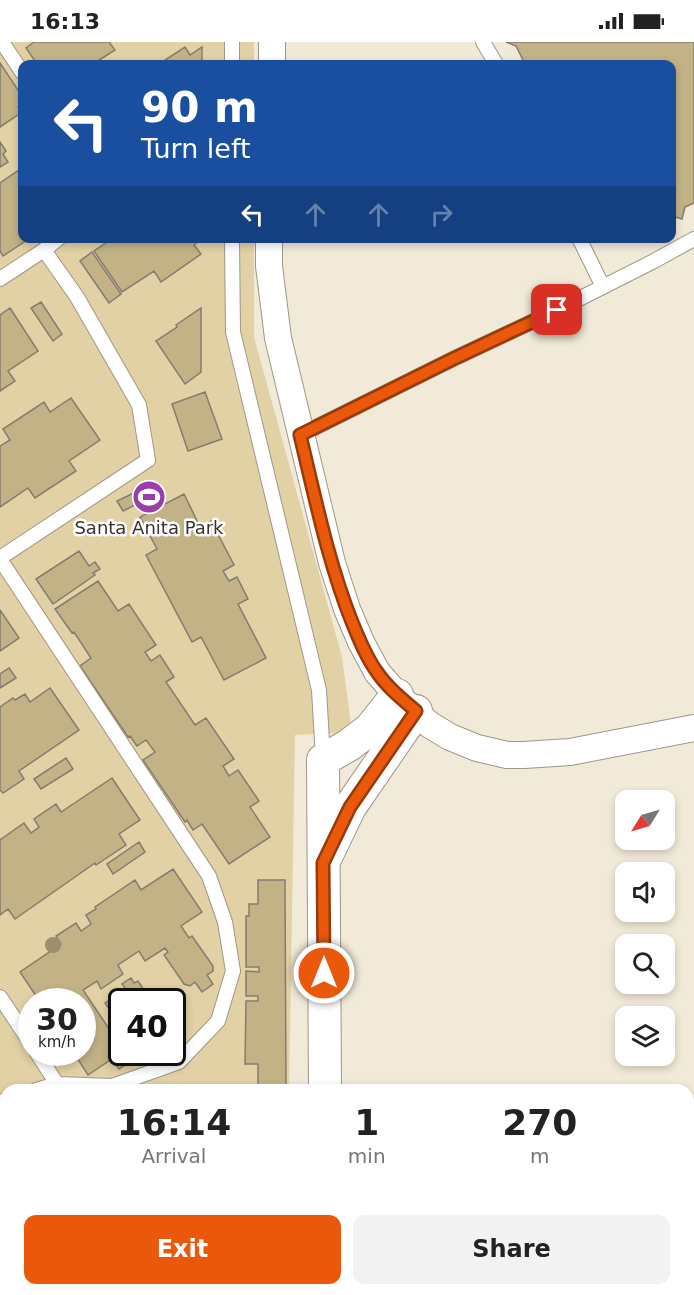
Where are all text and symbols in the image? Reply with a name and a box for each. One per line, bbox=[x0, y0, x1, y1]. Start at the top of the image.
text: 16:13 bbox=[30, 9, 100, 34]
text: 90 m bbox=[141, 83, 258, 132]
icon: left bbox=[42, 84, 120, 162]
text: Turn left bbox=[141, 133, 251, 164]
icon: left bbox=[236, 198, 269, 231]
icon: ahead bbox=[299, 198, 332, 231]
icon: ahead bbox=[362, 198, 395, 231]
icon: right bbox=[425, 198, 458, 231]
pin bbox=[531, 284, 582, 335]
icon: arrive bbox=[540, 293, 573, 326]
sports icon: Santa Anita Park bbox=[131, 479, 167, 515]
place label: Santa Anita Park bbox=[74, 517, 224, 538]
north arrow bbox=[615, 790, 675, 850]
map controls bbox=[615, 790, 675, 1066]
button: sound bbox=[615, 862, 675, 922]
button: search bbox=[615, 934, 675, 994]
position arrow bbox=[292, 941, 356, 1005]
speed limit sign: 40 bbox=[108, 988, 186, 1066]
text: 30 bbox=[36, 1002, 78, 1037]
button: layers bbox=[615, 1006, 675, 1066]
text: km/h bbox=[38, 1033, 76, 1051]
text: 16:14 bbox=[117, 1102, 231, 1143]
text: 1 bbox=[354, 1102, 379, 1143]
text: 270 bbox=[502, 1102, 577, 1143]
text: Arrival bbox=[141, 1144, 206, 1168]
text: min bbox=[348, 1144, 386, 1168]
text: m bbox=[530, 1144, 550, 1168]
button: Exit bbox=[24, 1215, 341, 1284]
button: Share bbox=[353, 1215, 670, 1284]

